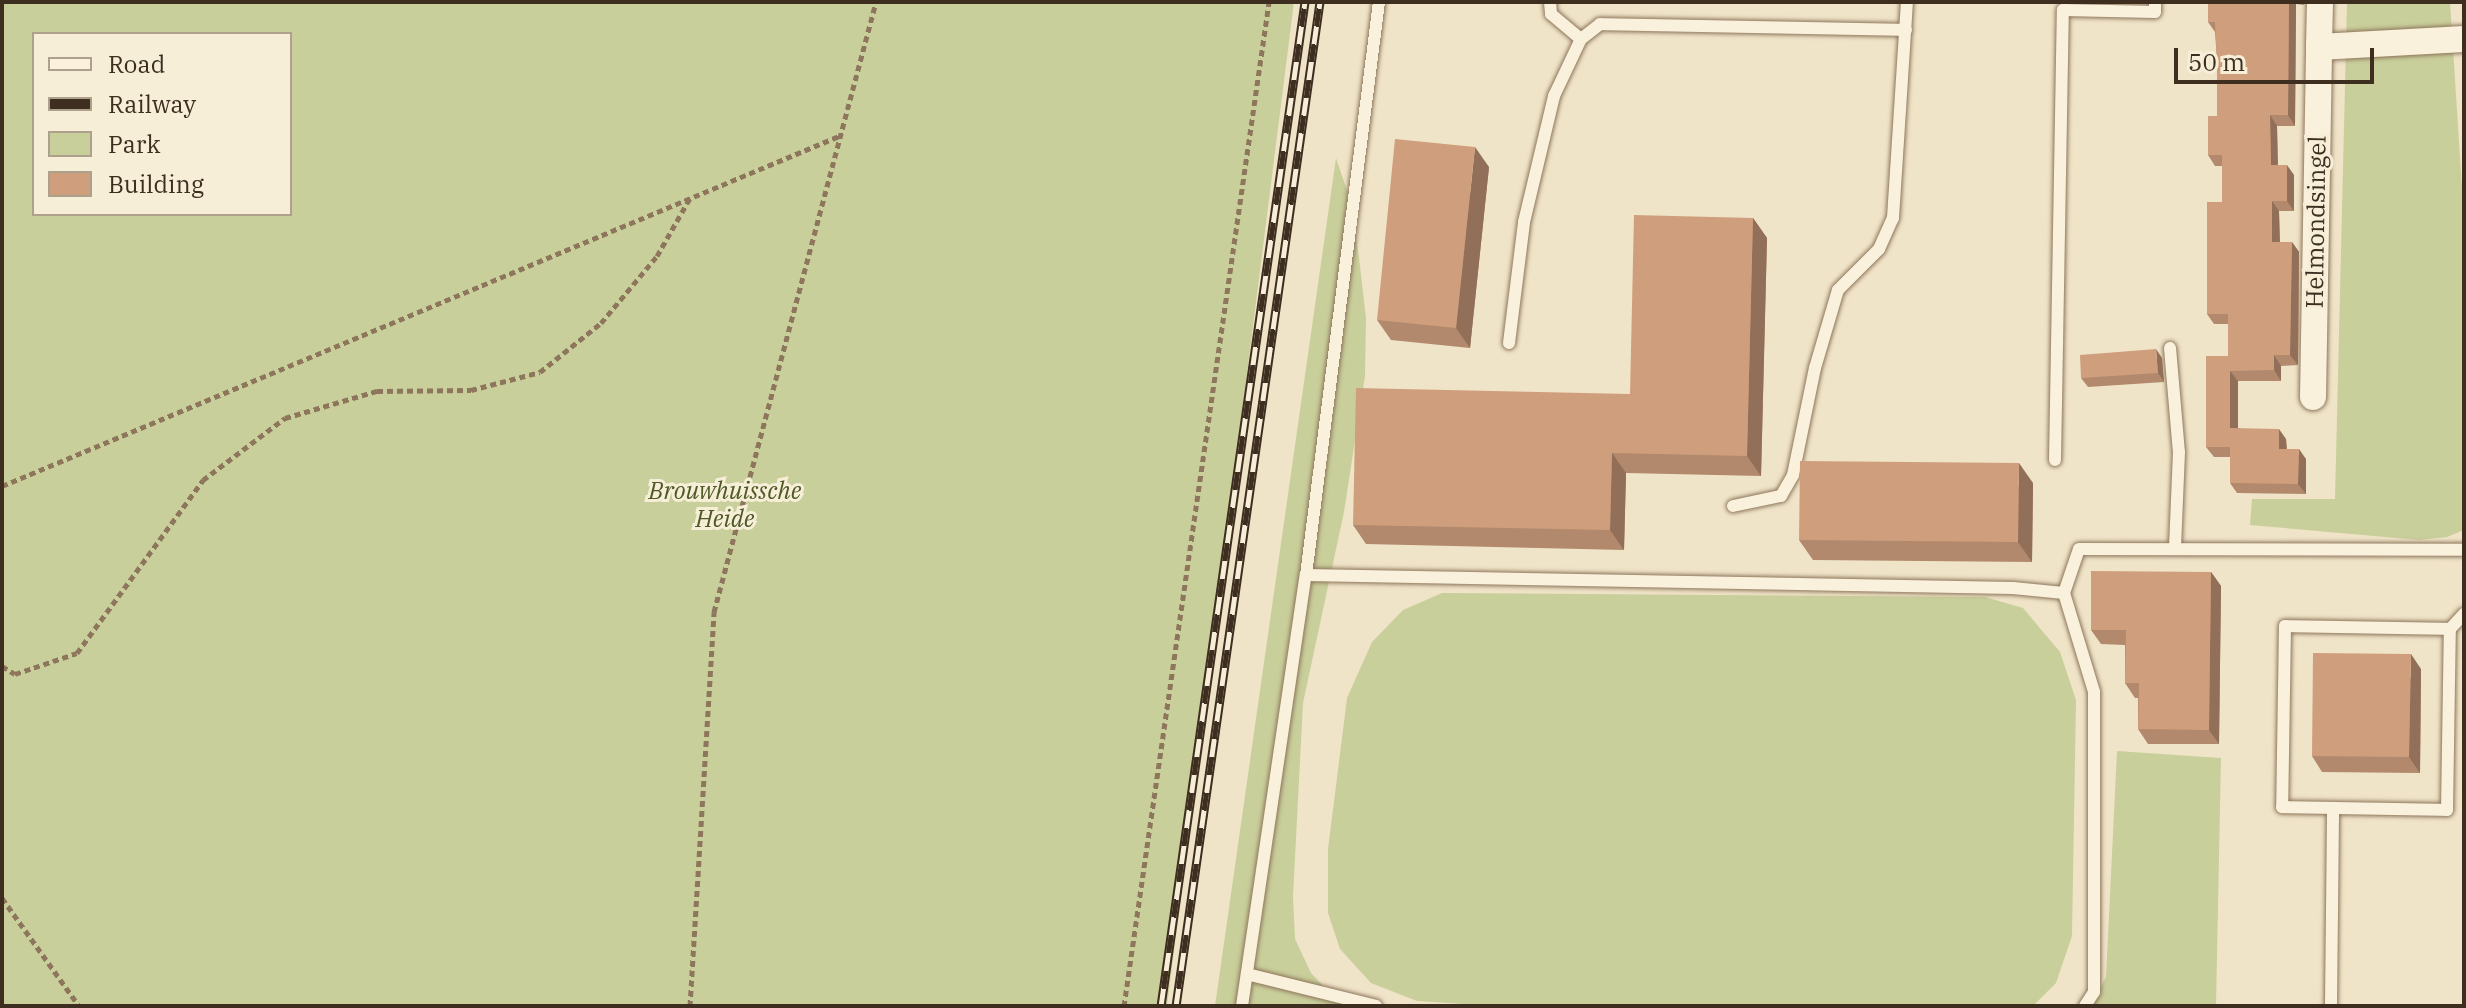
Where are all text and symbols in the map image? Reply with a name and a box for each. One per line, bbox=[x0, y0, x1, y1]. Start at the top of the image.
legend bbox=[32, 32, 292, 216]
scale bar bbox=[2178, 32, 2378, 82]
text: 50 m bbox=[2188, 46, 2245, 78]
text: Road bbox=[108, 48, 165, 80]
text: Railway bbox=[108, 88, 196, 120]
text: Park bbox=[108, 128, 160, 160]
street label: Helmondsingel bbox=[2300, 135, 2332, 309]
text: Building bbox=[108, 168, 204, 200]
park label: Brouwhuissche Heide bbox=[649, 477, 801, 533]

